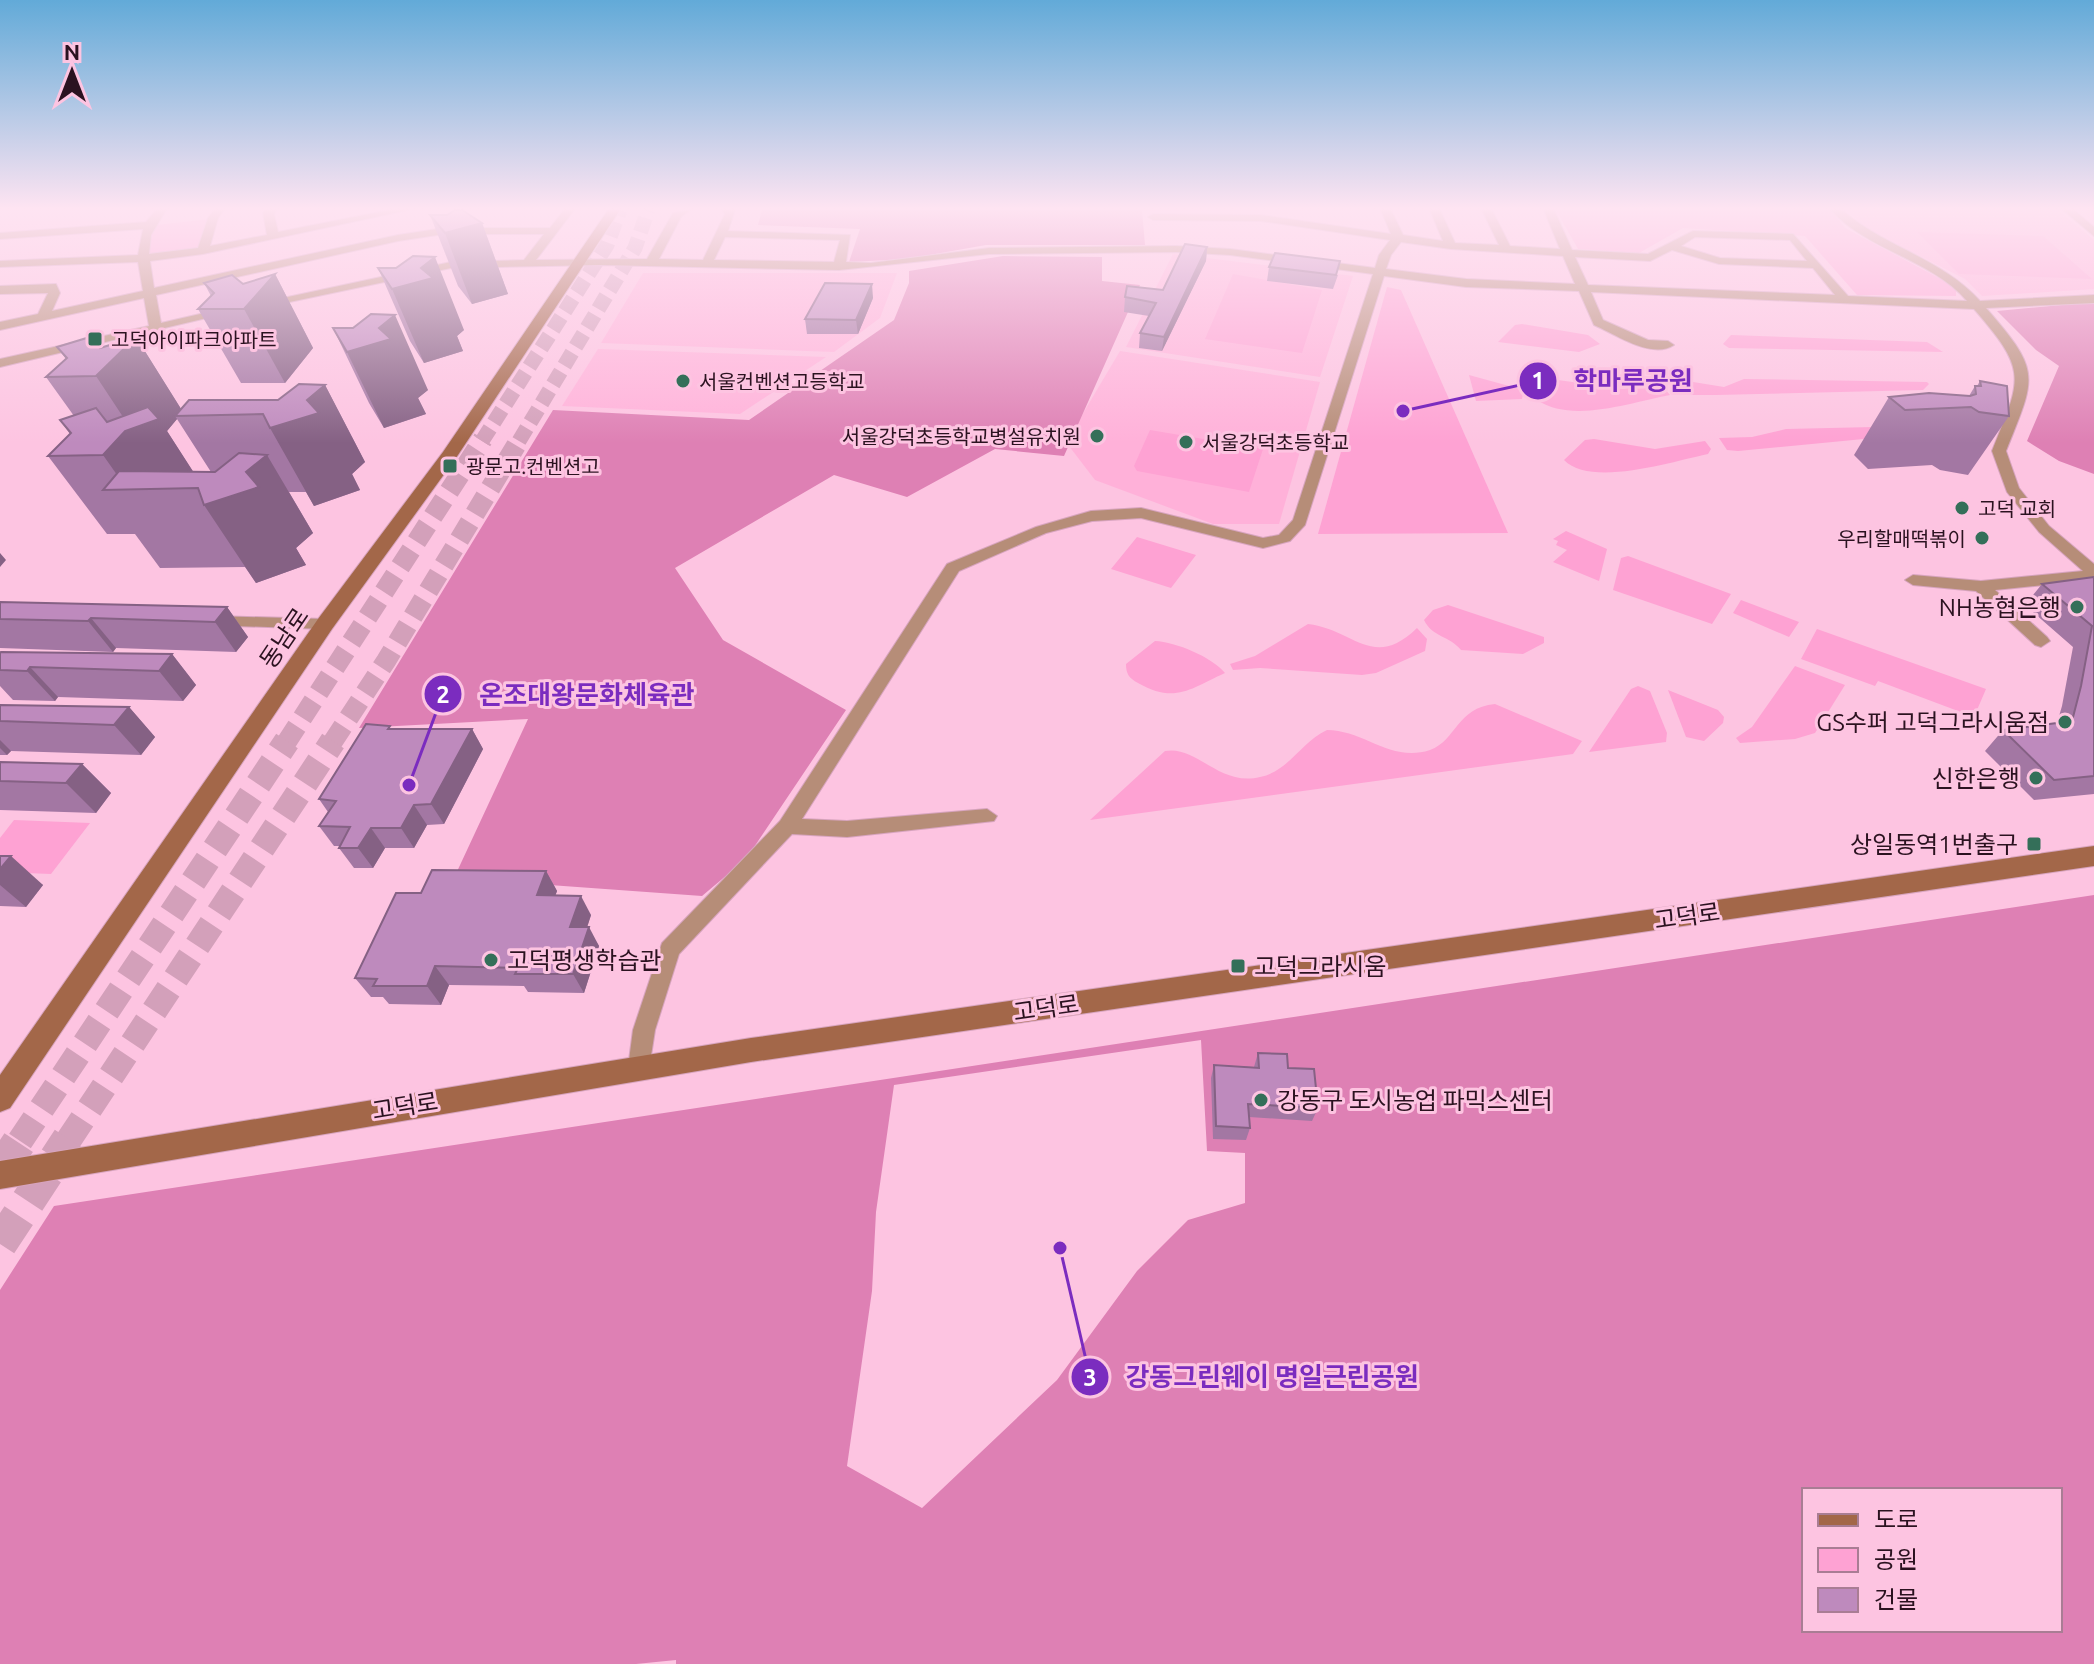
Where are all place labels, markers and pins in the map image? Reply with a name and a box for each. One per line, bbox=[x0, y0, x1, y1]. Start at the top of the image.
place label: 고덕아이파크아파트 bbox=[111, 328, 277, 351]
marker: 고덕아이파크아파트 bbox=[86, 330, 104, 348]
callout: 학마루공원 bbox=[1518, 356, 1709, 406]
place label: 서울컨벤션고등학교 bbox=[699, 370, 865, 393]
marker: 서울컨벤션고등학교 bbox=[674, 372, 692, 390]
place label: 서울강덕초등학교병설유치원 bbox=[842, 425, 1081, 448]
marker: 서울강덕초등학교병설유치원 bbox=[1088, 427, 1106, 445]
place label: 서울강덕초등학교 bbox=[1202, 431, 1349, 454]
marker: 서울강덕초등학교 bbox=[1177, 433, 1195, 451]
place label: 광문고.컨벤션고 bbox=[466, 455, 600, 478]
marker: 광문고.컨벤션고 bbox=[441, 457, 459, 475]
place label: 고덕 교회 bbox=[1978, 497, 2056, 520]
marker: 고덕 교회 bbox=[1953, 499, 1971, 517]
place label: 우리할매떡볶이 bbox=[1837, 527, 1966, 550]
marker: 우리할매떡볶이 bbox=[1973, 529, 1991, 547]
place label: NH농협은행 bbox=[1939, 594, 2061, 621]
marker: NH농협은행 bbox=[2068, 598, 2086, 616]
callout: 온조대왕문화체육관 bbox=[423, 669, 710, 719]
place label: GS수퍼 고덕그라시움점 bbox=[1816, 709, 2049, 736]
marker: GS수퍼 고덕그라시움점 bbox=[2056, 713, 2074, 731]
place label: 신한은행 bbox=[1932, 765, 2020, 792]
marker: 신한은행 bbox=[2027, 769, 2045, 787]
place label: 상일동역1번출구 bbox=[1850, 831, 2018, 858]
marker: 상일동역1번출구 bbox=[2025, 835, 2043, 853]
place label: 고덕평생학습관 bbox=[507, 947, 662, 974]
marker: 고덕평생학습관 bbox=[482, 951, 500, 969]
place label: 고덕그라시움 bbox=[1254, 953, 1386, 980]
marker: 고덕그라시움 bbox=[1229, 957, 1247, 975]
place label: 강동구 도시농업 파믹스센터 bbox=[1277, 1087, 1553, 1114]
marker: 강동구 도시농업 파믹스센터 bbox=[1252, 1091, 1270, 1109]
callout: 강동그린웨이 명일근린공원 bbox=[1070, 1352, 1435, 1402]

